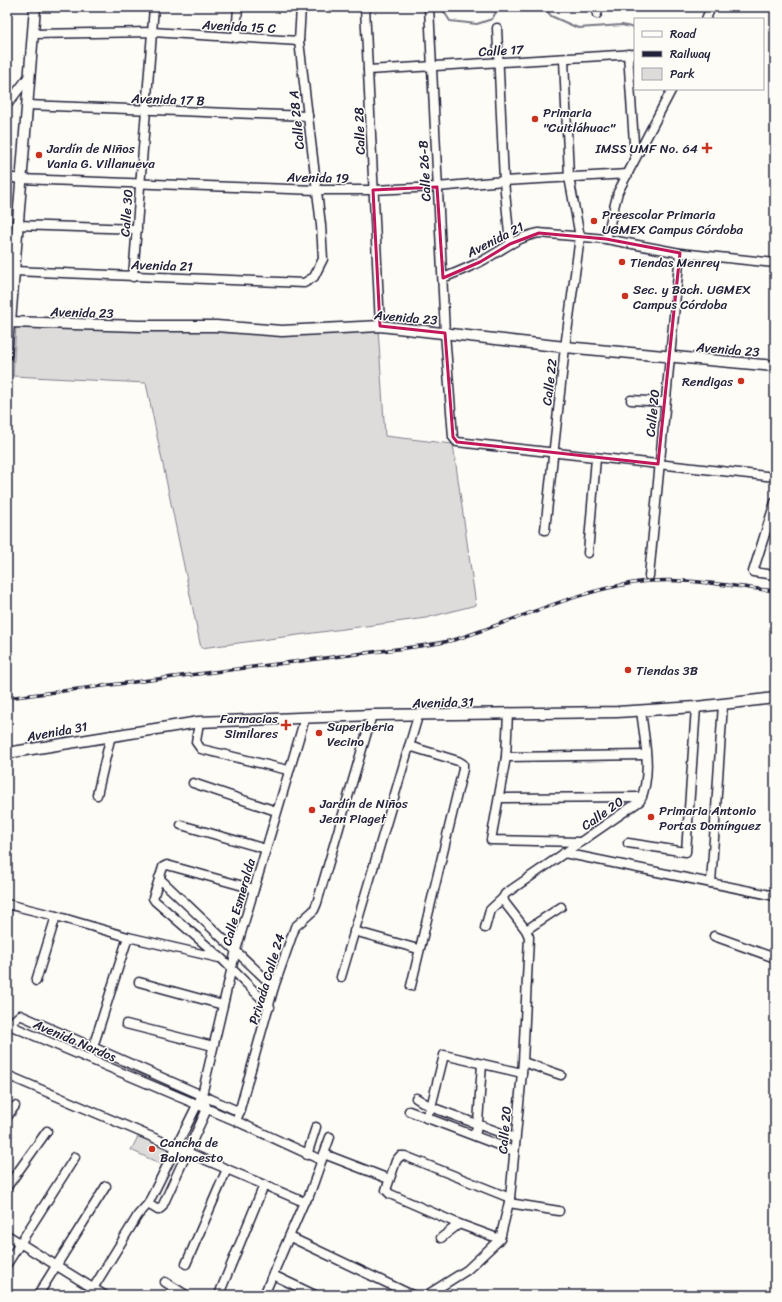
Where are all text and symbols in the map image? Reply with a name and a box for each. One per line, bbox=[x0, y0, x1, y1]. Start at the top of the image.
street label: Avenida 15 C bbox=[201, 13, 276, 40]
legend bbox=[634, 18, 764, 90]
text: Road bbox=[670, 23, 697, 45]
street label: Calle 17 bbox=[478, 38, 526, 63]
text: Railway bbox=[670, 43, 711, 65]
text: Park bbox=[670, 63, 695, 85]
street label: Avenida 17 B bbox=[130, 87, 205, 112]
street label: Calle 28 A bbox=[282, 89, 311, 151]
place label: Primaria "Cuitláhuac" bbox=[543, 101, 617, 139]
street label: Calle 28 bbox=[347, 107, 372, 155]
marker: Primaria "Cuitláhuac" bbox=[530, 114, 540, 124]
place label: Jardín de Niños Vania G. Villanueva bbox=[46, 137, 155, 175]
place label: IMSS UMF No. 64 bbox=[595, 137, 698, 160]
street label: Calle 26-B bbox=[411, 140, 438, 202]
marker: IMSS UMF No. 64 bbox=[701, 142, 713, 154]
marker: Jardín de Niños Vania G. Villanueva bbox=[34, 150, 44, 160]
street label: Avenida 19 bbox=[286, 165, 349, 190]
street label: Calle 30 bbox=[113, 189, 140, 238]
place label: Preescolar Primaria UGMEX Campus Córdoba bbox=[602, 203, 744, 241]
street label: Avenida 21 bbox=[462, 215, 528, 264]
marker: Preescolar Primaria UGMEX Campus Córdoba bbox=[589, 216, 599, 226]
place label: Tiendas Menrey bbox=[630, 251, 720, 274]
street label: Avenida 21 bbox=[130, 253, 194, 278]
marker: Tiendas Menrey bbox=[617, 257, 627, 267]
place label: Sec. y Bach. UGMEX Campus Córdoba bbox=[633, 278, 751, 316]
marker: Sec. y Bach. UGMEX Campus Córdoba bbox=[620, 291, 630, 301]
street label: Avenida 23 bbox=[49, 300, 114, 325]
street label: Avenida 23 bbox=[372, 303, 438, 332]
street label: Avenida 23 bbox=[694, 335, 760, 364]
street label: Calle 22 bbox=[535, 357, 564, 407]
place label: Rendigas bbox=[682, 370, 734, 393]
marker: Rendigas bbox=[736, 376, 746, 386]
street label: Calle 20 bbox=[639, 388, 666, 438]
place label: Tiendas 3B bbox=[636, 659, 698, 682]
marker: Tiendas 3B bbox=[623, 665, 633, 675]
street label: Avenida 31 bbox=[411, 690, 474, 715]
place label: Farmacias Similares bbox=[220, 707, 279, 745]
street label: Avenida 31 bbox=[24, 715, 90, 748]
place label: Superiberia Vecino bbox=[327, 715, 394, 753]
marker: Farmacias Similares bbox=[281, 720, 291, 730]
marker: Superiberia Vecino bbox=[314, 728, 324, 738]
street label: Calle 20 bbox=[576, 790, 628, 837]
place label: Jardín de Niños Jean Piaget bbox=[319, 792, 409, 830]
place label: Primaria Antonio Portas Domínguez bbox=[659, 799, 762, 837]
marker: Jardín de Niños Jean Piaget bbox=[307, 805, 317, 815]
marker: Primaria Antonio Portas Domínguez bbox=[646, 812, 656, 822]
street label: Calle Esmeralda bbox=[215, 855, 262, 948]
street label: Privada Calle 24 bbox=[242, 931, 291, 1027]
street label: Avenida Nardos bbox=[29, 1012, 121, 1069]
street label: Calle 20 bbox=[491, 1105, 518, 1155]
place label: Cancha de Baloncesto bbox=[160, 1131, 223, 1169]
marker: Cancha de Baloncesto bbox=[147, 1144, 157, 1154]

